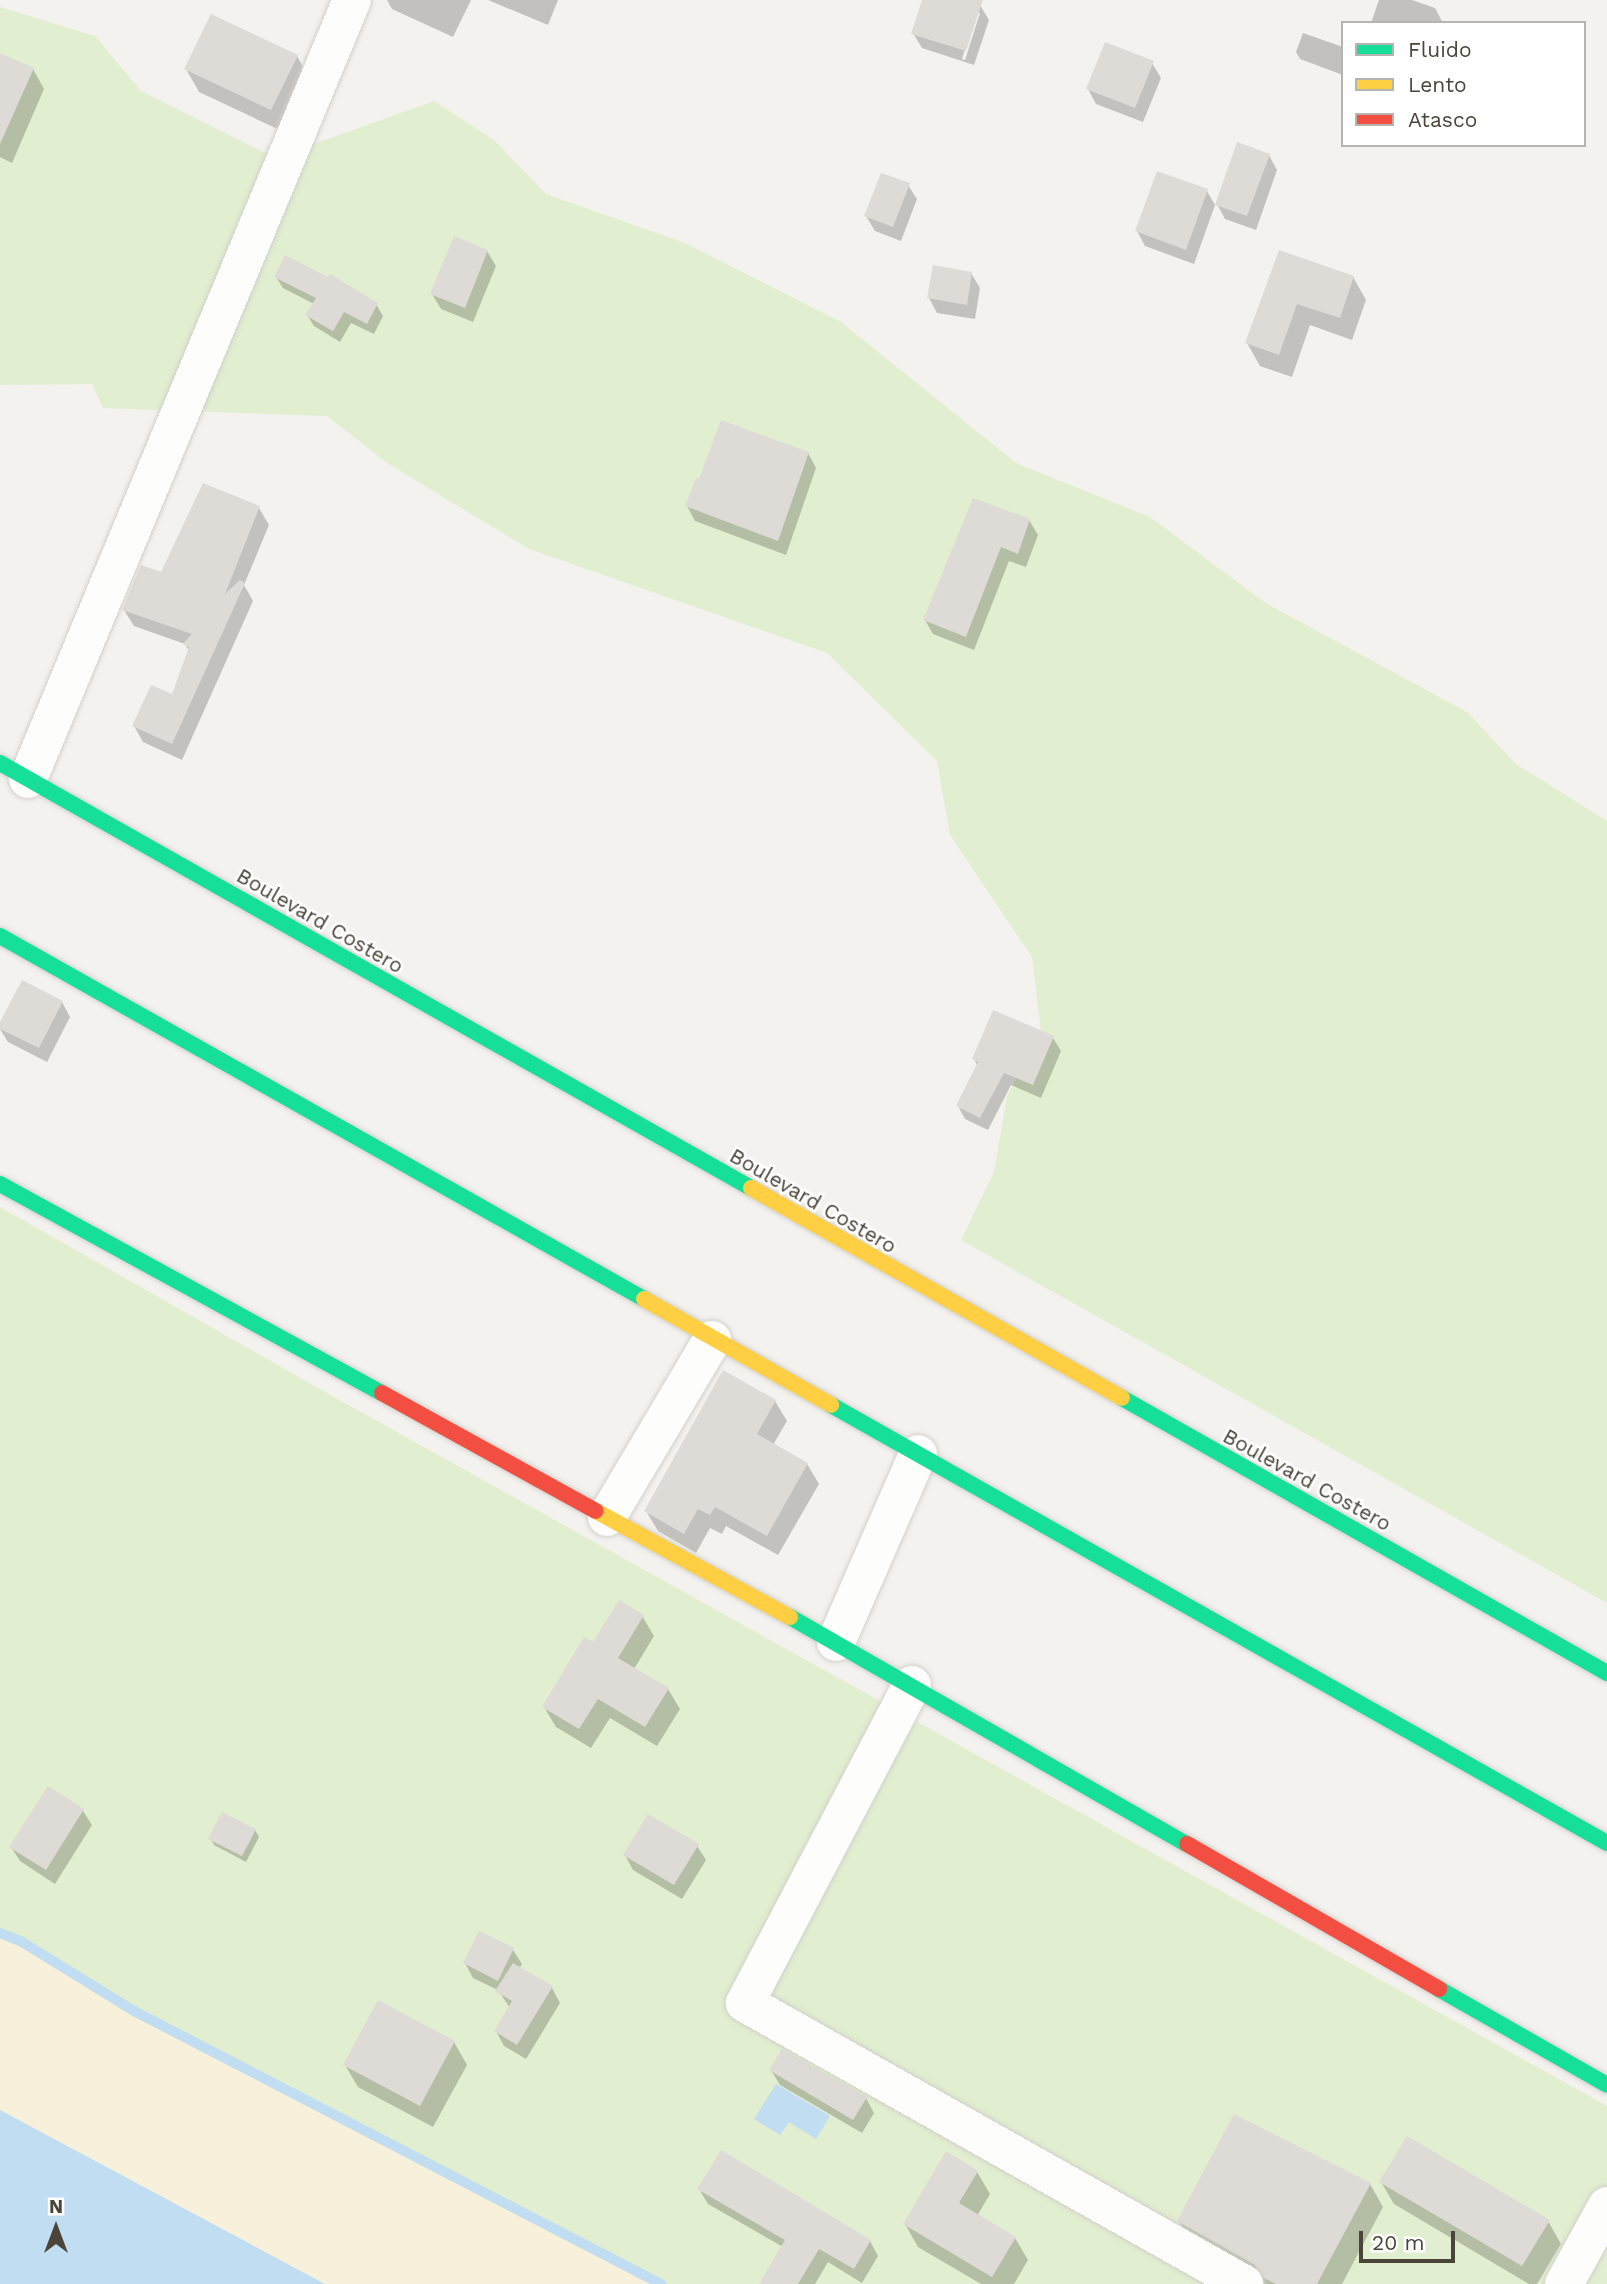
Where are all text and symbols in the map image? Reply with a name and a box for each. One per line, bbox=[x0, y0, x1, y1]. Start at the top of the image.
legend bbox=[1341, 21, 1586, 147]
text: Fluido bbox=[1408, 37, 1472, 62]
text: Lento bbox=[1408, 72, 1467, 97]
text: Atasco bbox=[1408, 107, 1477, 132]
street label: Boulevard Costero bbox=[232, 863, 408, 979]
street label: Boulevard Costero bbox=[725, 1143, 901, 1259]
street label: Boulevard Costero bbox=[1218, 1423, 1396, 1537]
north arrow bbox=[21, 2193, 91, 2263]
text: N bbox=[49, 2195, 63, 2218]
scale bar bbox=[1362, 2218, 1458, 2262]
text: 20 m bbox=[1372, 2230, 1424, 2255]

